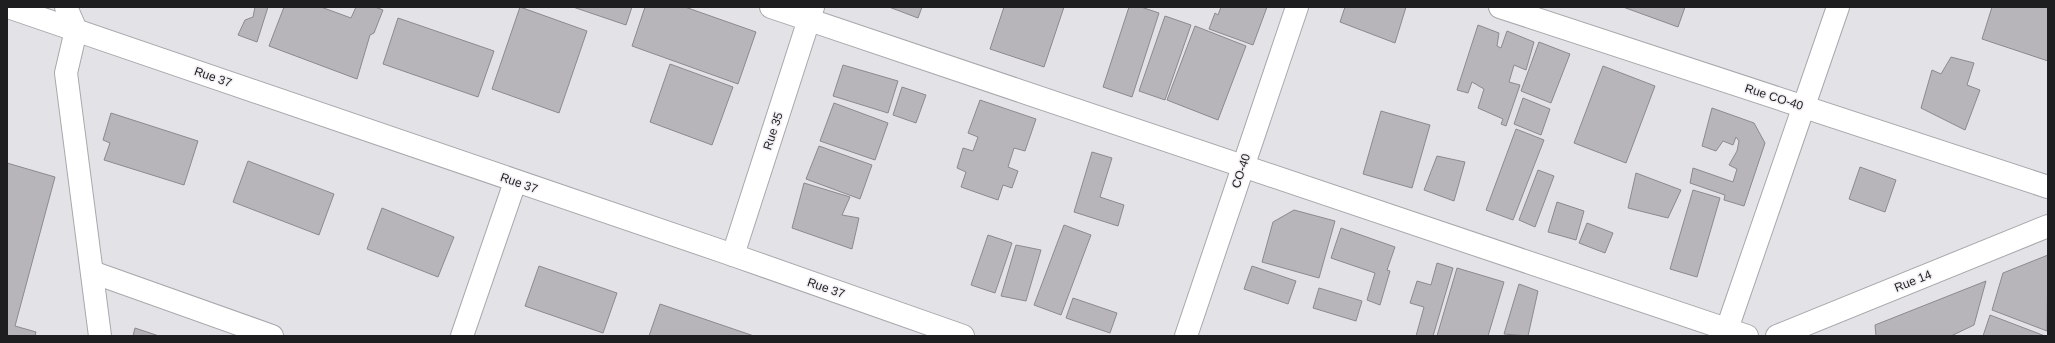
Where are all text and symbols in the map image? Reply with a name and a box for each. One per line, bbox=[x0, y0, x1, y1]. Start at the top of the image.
street label: Rue 37 bbox=[192, 64, 234, 90]
street label: Rue CO-40 bbox=[1743, 81, 1805, 113]
street label: Rue 35 bbox=[760, 110, 786, 152]
street label: CO-40 bbox=[1229, 152, 1253, 190]
street label: Rue 37 bbox=[498, 170, 540, 196]
street label: Rue 14 bbox=[1892, 267, 1934, 295]
street label: Rue 37 bbox=[805, 275, 847, 301]

